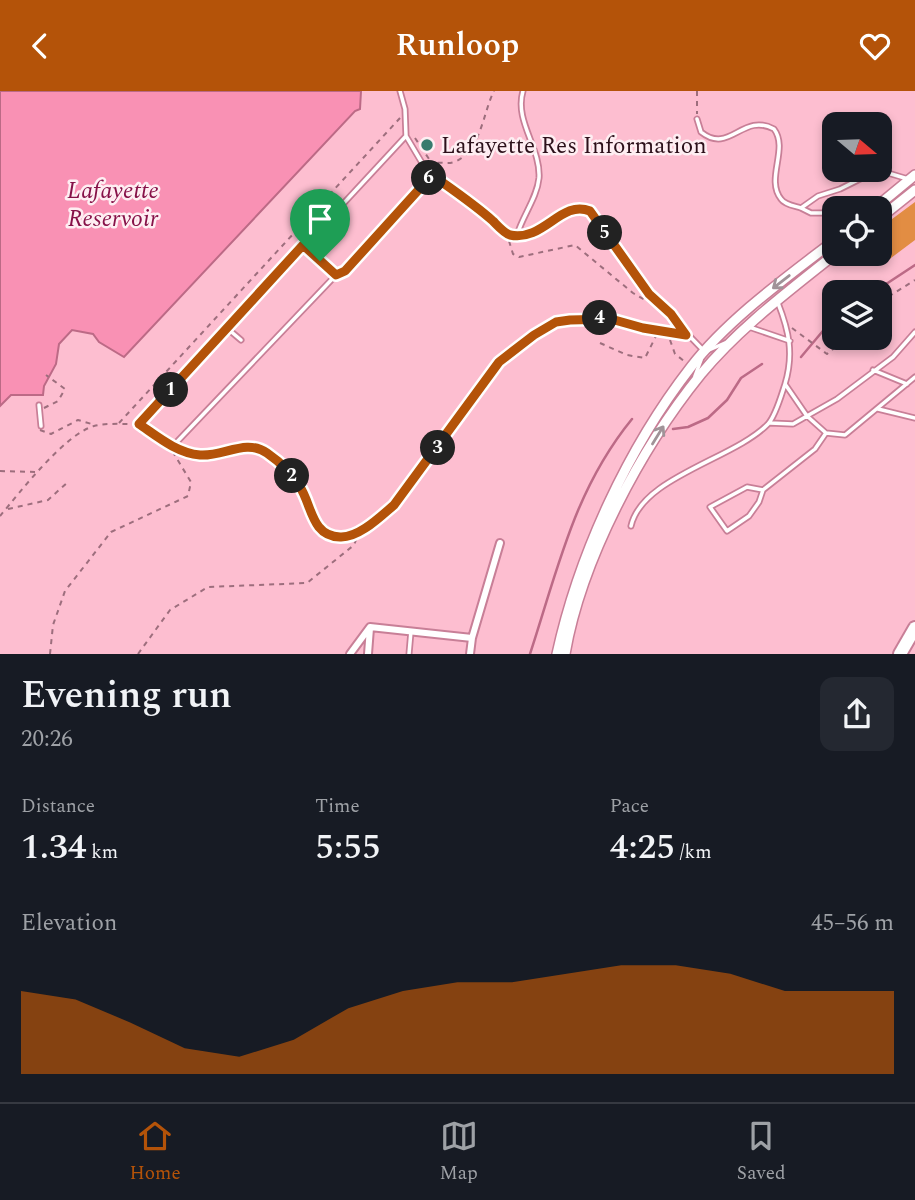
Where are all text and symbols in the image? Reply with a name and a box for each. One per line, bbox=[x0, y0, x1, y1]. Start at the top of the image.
text: Runloop bbox=[396, 21, 519, 70]
icon: back bbox=[21, 27, 59, 65]
icon: heart bbox=[856, 27, 894, 65]
north arrow bbox=[822, 112, 892, 182]
map controls bbox=[822, 112, 892, 350]
place label: Lafayette Res Information bbox=[441, 129, 707, 164]
marker: Lafayette Res Information bbox=[419, 137, 435, 153]
pin: 6 bbox=[412, 161, 446, 195]
text: 6 bbox=[423, 163, 434, 192]
water label: Lafayette Reservoir bbox=[67, 173, 159, 237]
pin bbox=[290, 189, 350, 261]
button: locate bbox=[822, 196, 892, 266]
icon: arrive bbox=[301, 200, 339, 238]
pin: 5 bbox=[588, 215, 622, 251]
text: 5 bbox=[599, 218, 610, 247]
one-way arrow bbox=[772, 274, 790, 289]
button: layers bbox=[822, 280, 892, 350]
pin: 4 bbox=[582, 301, 618, 335]
text: 4 bbox=[594, 303, 605, 332]
pin: 1 bbox=[154, 373, 188, 407]
text: 1 bbox=[165, 375, 176, 404]
one-way arrow bbox=[652, 425, 666, 445]
pin: 3 bbox=[420, 431, 456, 465]
text: 3 bbox=[432, 433, 443, 462]
pin: 2 bbox=[274, 459, 310, 493]
text: 2 bbox=[286, 461, 297, 490]
text: Evening run bbox=[21, 667, 232, 725]
button: share bbox=[820, 677, 894, 751]
text: 20:26 bbox=[21, 722, 73, 757]
text: Distance bbox=[21, 792, 95, 821]
text: Time bbox=[315, 792, 360, 821]
text: Pace bbox=[610, 792, 649, 821]
text: 1.34 bbox=[21, 821, 86, 874]
text: 5:55 bbox=[315, 821, 381, 874]
text: 4:25 bbox=[610, 821, 675, 874]
text: km bbox=[86, 838, 118, 867]
text: /km bbox=[675, 838, 712, 867]
text: Elevation bbox=[21, 906, 117, 941]
text: 45–56 m bbox=[811, 906, 894, 941]
tab: Home bbox=[129, 1117, 181, 1188]
tab: Map bbox=[440, 1117, 478, 1188]
tab: Saved bbox=[737, 1117, 786, 1188]

